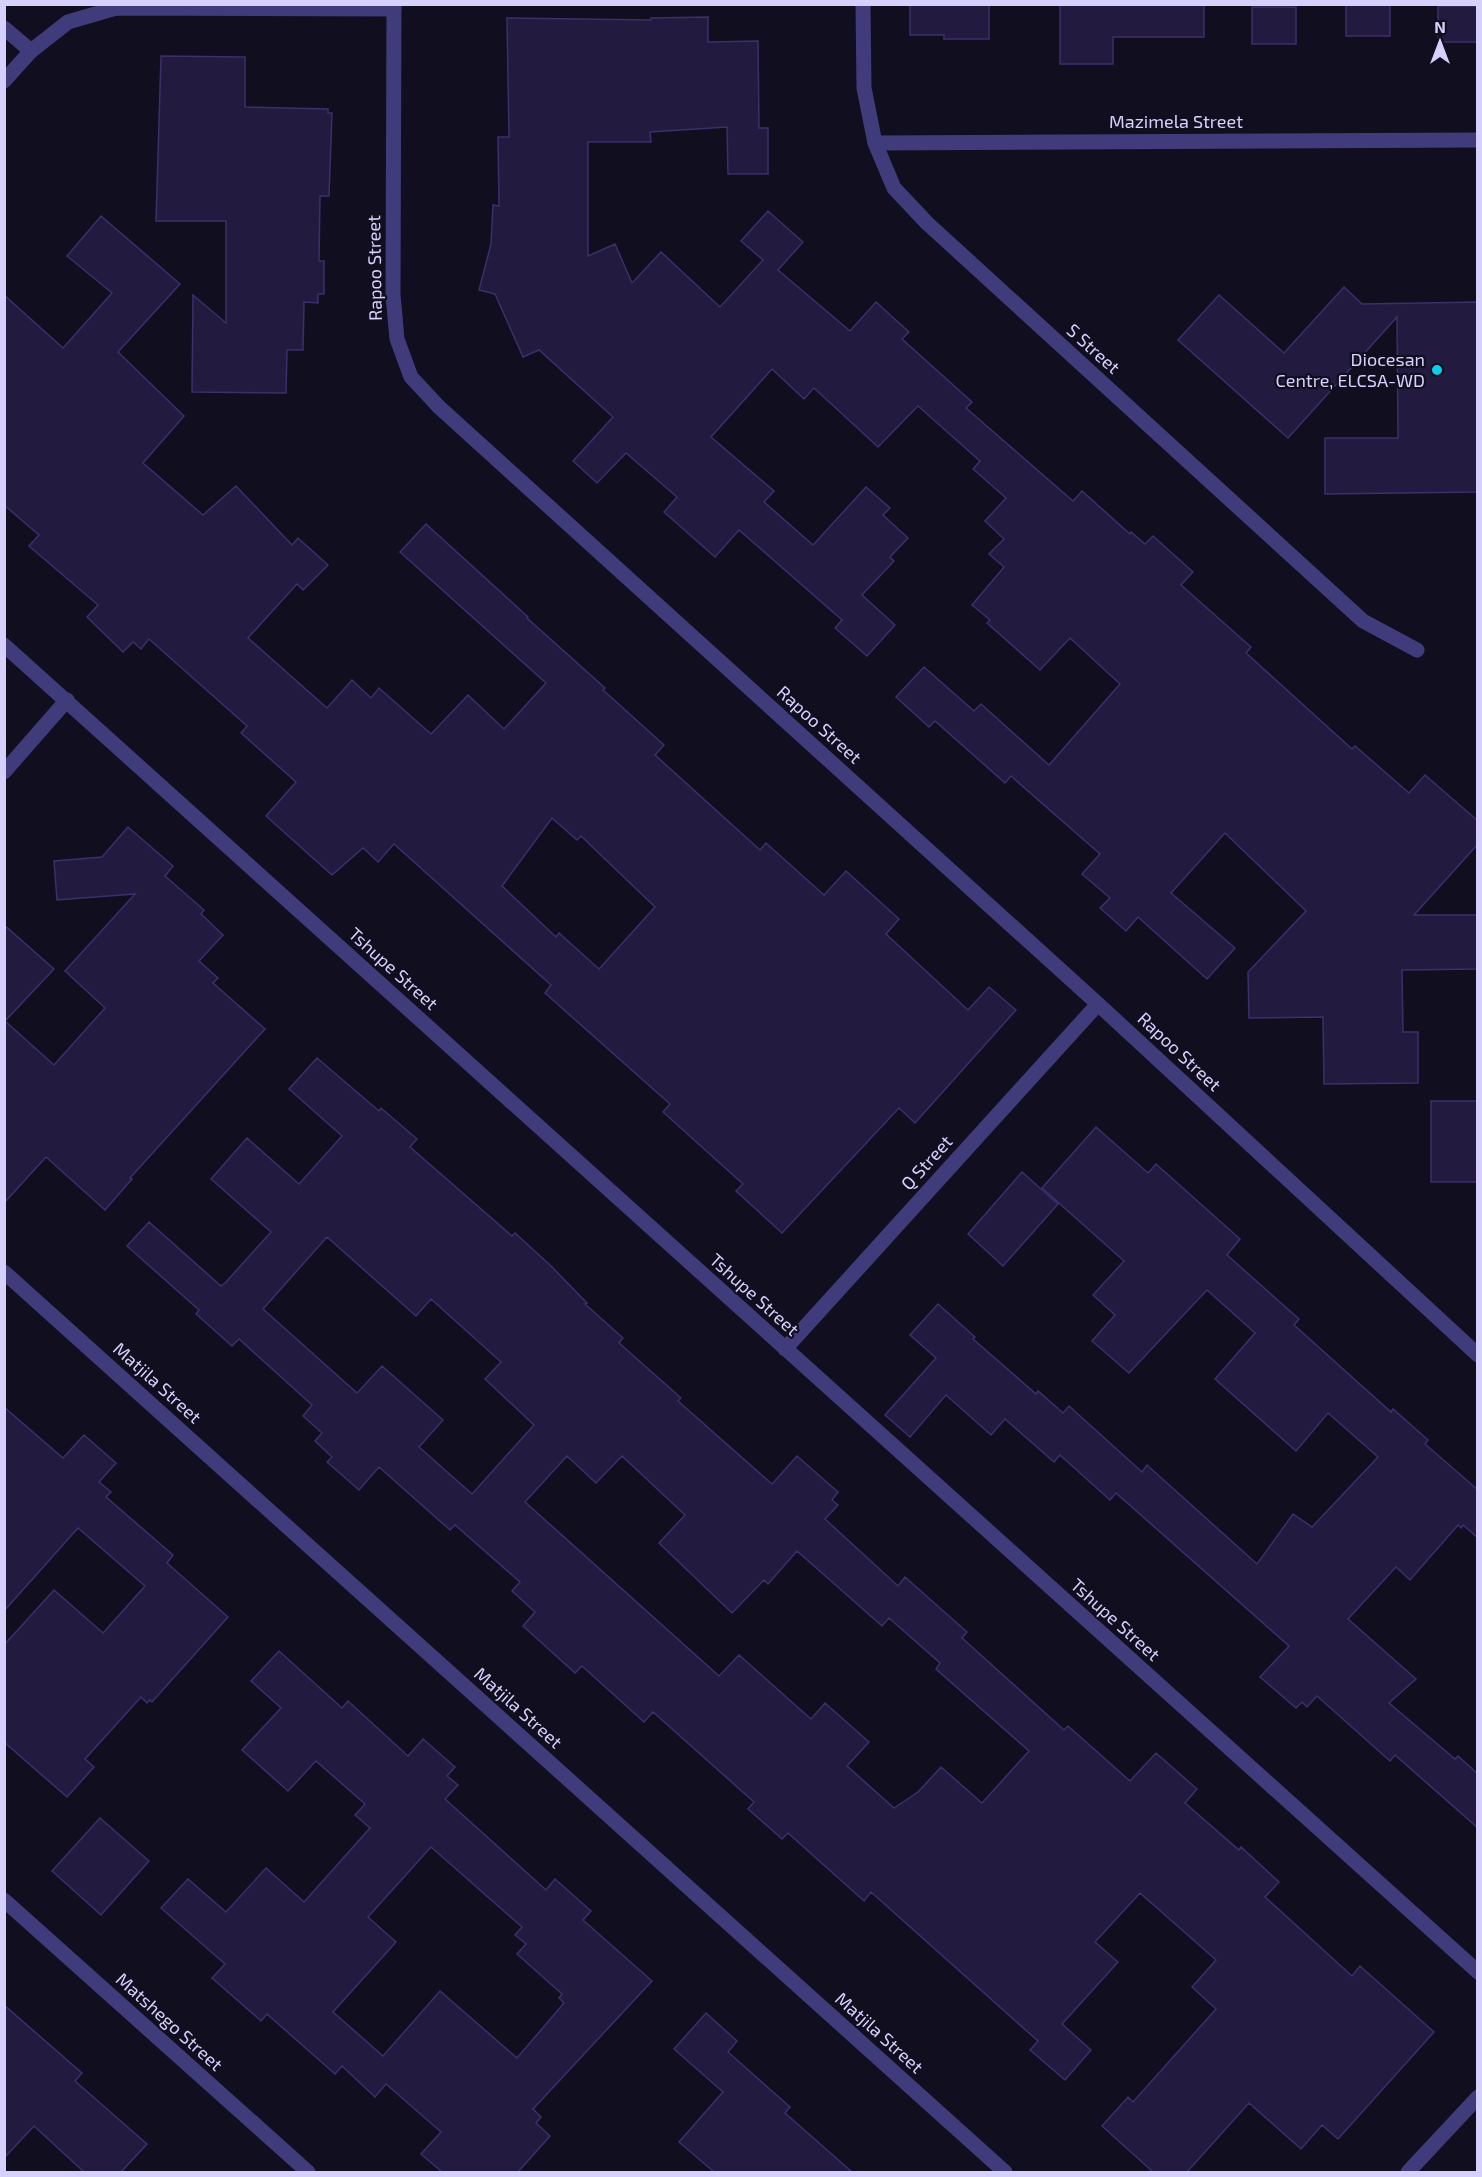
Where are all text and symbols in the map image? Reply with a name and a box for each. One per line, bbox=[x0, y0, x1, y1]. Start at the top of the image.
north arrow bbox=[1410, 12, 1470, 72]
text: N bbox=[1434, 17, 1446, 36]
street label: Mazimela Street bbox=[1109, 110, 1243, 132]
street label: Rapoo Street bbox=[362, 215, 386, 321]
street label: S Street bbox=[1062, 319, 1125, 378]
place label: Diocesan Centre, ELCSA-WD bbox=[1275, 348, 1425, 391]
marker: Diocesan Centre, ELCSA-WD bbox=[1430, 363, 1444, 377]
street label: Rapoo Street bbox=[773, 681, 866, 768]
street label: Tshupe Street bbox=[344, 922, 443, 1014]
street label: Rapoo Street bbox=[1133, 1007, 1226, 1096]
street label: Q Street bbox=[896, 1130, 957, 1194]
street label: Tshupe Street bbox=[705, 1248, 804, 1340]
street label: Matjila Street bbox=[109, 1337, 206, 1428]
street label: Tshupe Street bbox=[1066, 1573, 1165, 1665]
street label: Matjila Street bbox=[470, 1662, 567, 1753]
street label: Matshego Street bbox=[112, 1968, 228, 2075]
street label: Matjila Street bbox=[831, 1987, 928, 2078]

